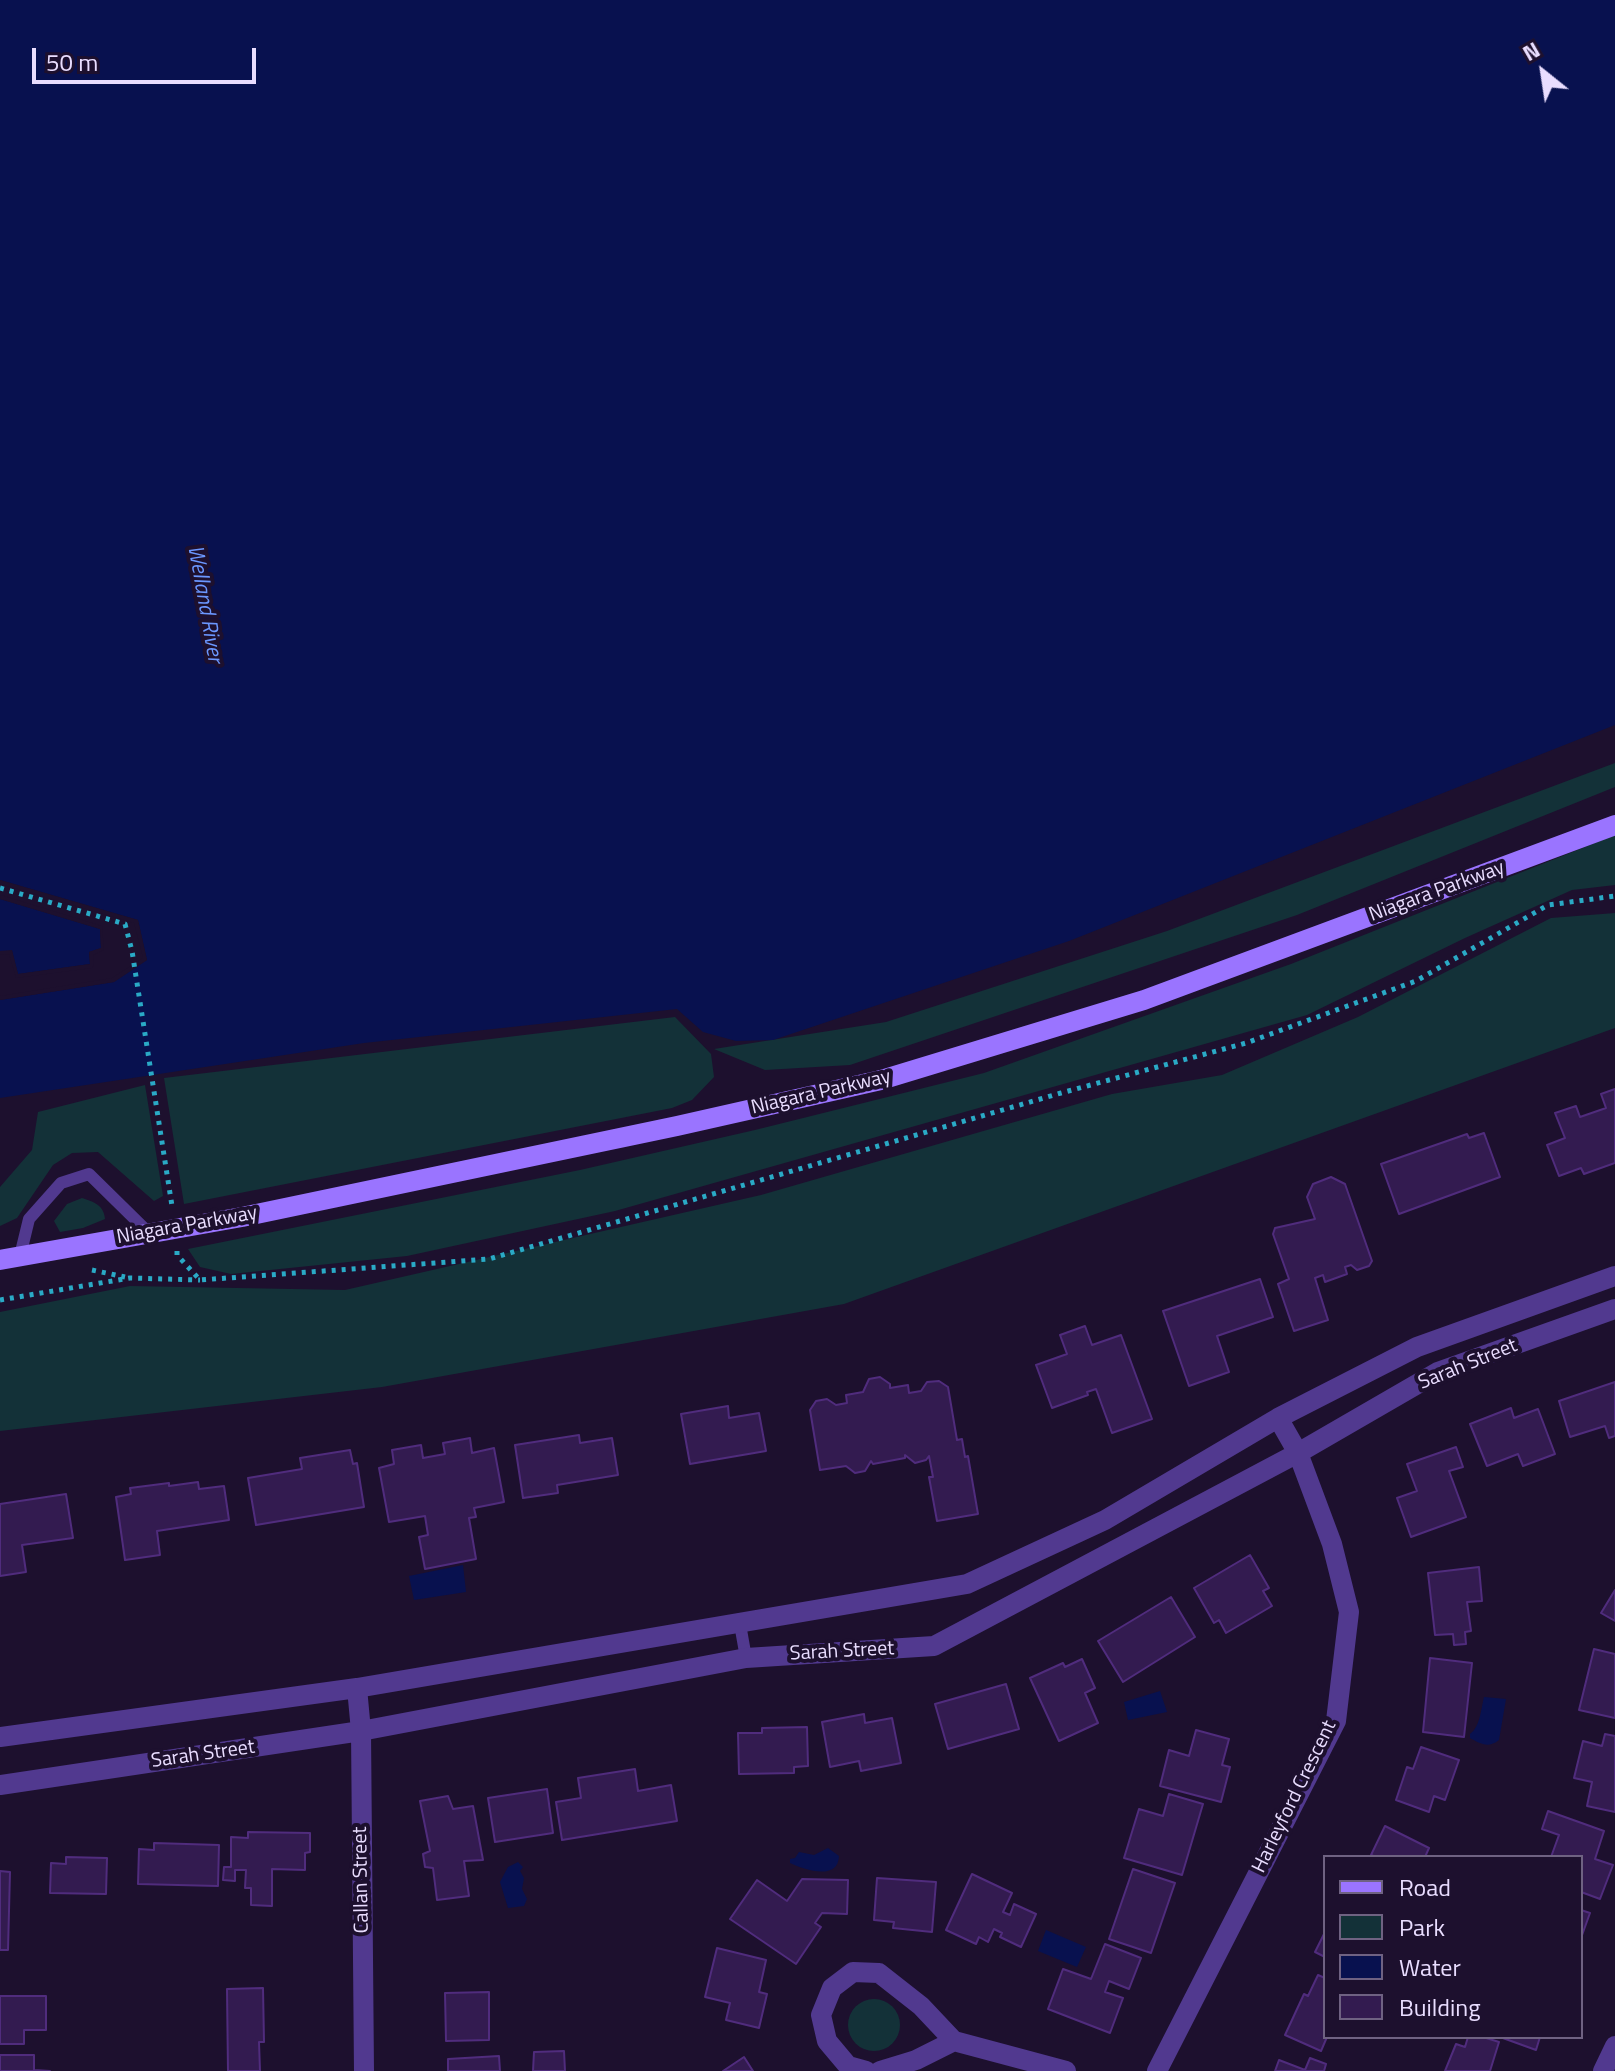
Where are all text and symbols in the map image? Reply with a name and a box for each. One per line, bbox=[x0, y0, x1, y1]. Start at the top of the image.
scale bar bbox=[36, 32, 260, 82]
north arrow bbox=[1503, 32, 1583, 112]
text: N bbox=[1516, 33, 1546, 70]
text: 50 m bbox=[46, 44, 98, 80]
water label: Welland River bbox=[181, 543, 227, 665]
street label: Niagara Parkway bbox=[1366, 856, 1508, 928]
street label: Niagara Parkway bbox=[749, 1065, 893, 1121]
street label: Niagara Parkway bbox=[115, 1202, 259, 1250]
street label: Sarah Street bbox=[1415, 1334, 1521, 1396]
street label: Sarah Street bbox=[789, 1637, 895, 1667]
street label: Harleyford Crescent bbox=[1248, 1717, 1342, 1877]
street label: Sarah Street bbox=[150, 1736, 256, 1774]
street label: Callan Street bbox=[349, 1826, 375, 1934]
legend bbox=[1323, 1855, 1583, 2039]
text: Road bbox=[1399, 1869, 1451, 1905]
text: Park bbox=[1399, 1909, 1445, 1945]
text: Water bbox=[1399, 1949, 1461, 1985]
text: Building bbox=[1399, 1989, 1481, 2025]

